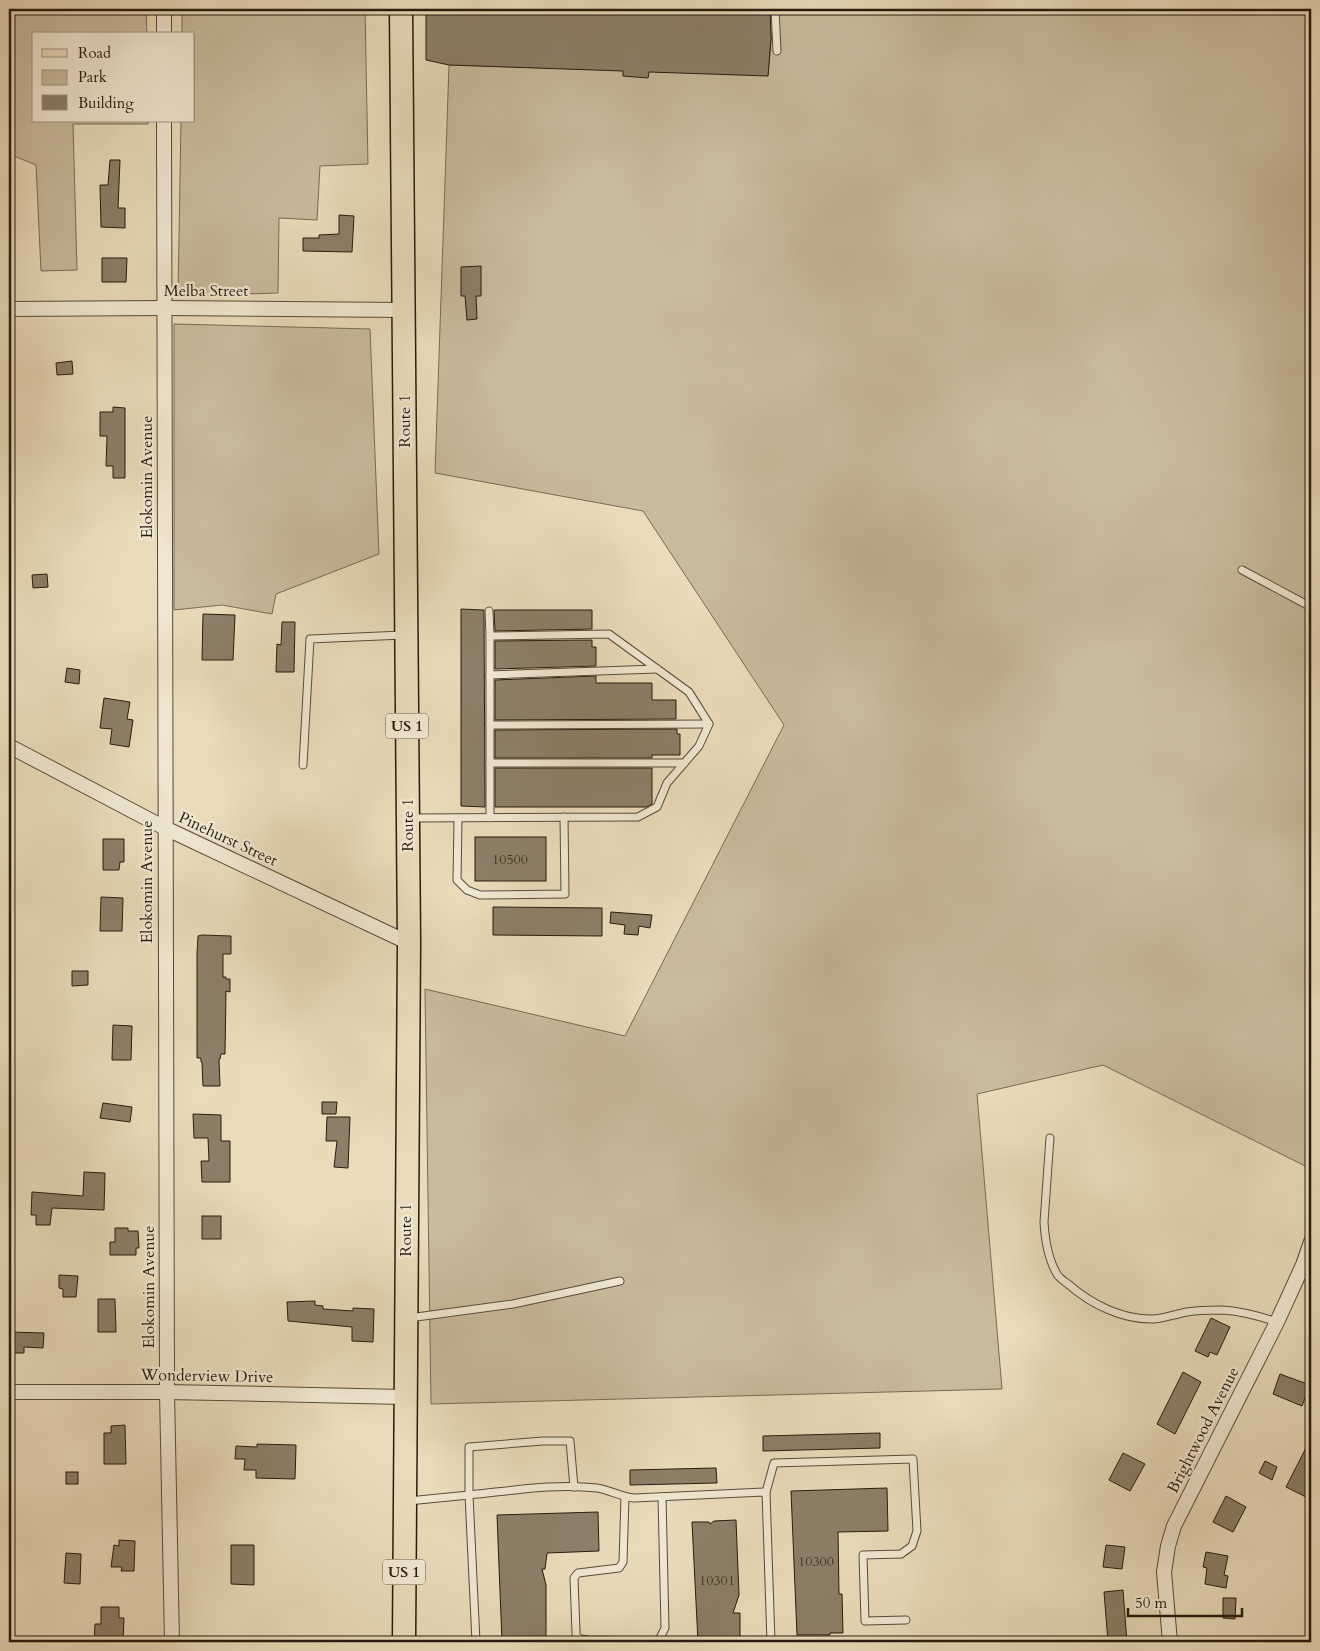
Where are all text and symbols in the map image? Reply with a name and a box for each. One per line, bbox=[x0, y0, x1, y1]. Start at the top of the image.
legend bbox=[32, 32, 195, 122]
text: Road bbox=[78, 43, 111, 63]
text: Park bbox=[78, 67, 107, 87]
text: Building bbox=[78, 93, 134, 113]
street label: Melba Street bbox=[164, 280, 248, 302]
street label: Route 1 bbox=[394, 394, 416, 448]
street label: Elokomin Avenue bbox=[136, 415, 158, 539]
road number: US 1 bbox=[386, 714, 428, 738]
street label: Route 1 bbox=[397, 798, 419, 852]
street label: Pinehurst Street bbox=[175, 806, 281, 872]
street label: Elokomin Avenue bbox=[136, 820, 158, 944]
house number: 10500 bbox=[492, 850, 528, 869]
street label: Route 1 bbox=[395, 1203, 417, 1257]
street label: Elokomin Avenue bbox=[138, 1225, 160, 1349]
street label: Brightwood Avenue bbox=[1162, 1363, 1244, 1497]
street label: Wonderview Drive bbox=[139, 1364, 274, 1388]
house number: 10300 bbox=[798, 1552, 834, 1571]
road number: US 1 bbox=[383, 1560, 425, 1584]
house number: 10301 bbox=[699, 1571, 735, 1590]
scale bar bbox=[1128, 1586, 1241, 1618]
text: 50 m bbox=[1135, 1593, 1167, 1613]

